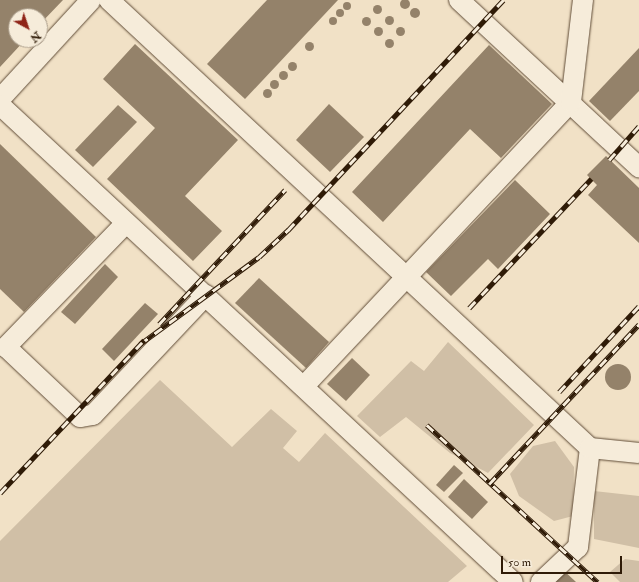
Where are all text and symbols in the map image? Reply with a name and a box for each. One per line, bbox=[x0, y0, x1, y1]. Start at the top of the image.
north arrow bbox=[8, 8, 48, 48]
text: N bbox=[27, 29, 43, 45]
scale bar bbox=[503, 548, 624, 574]
text: 50 m bbox=[508, 555, 531, 570]

